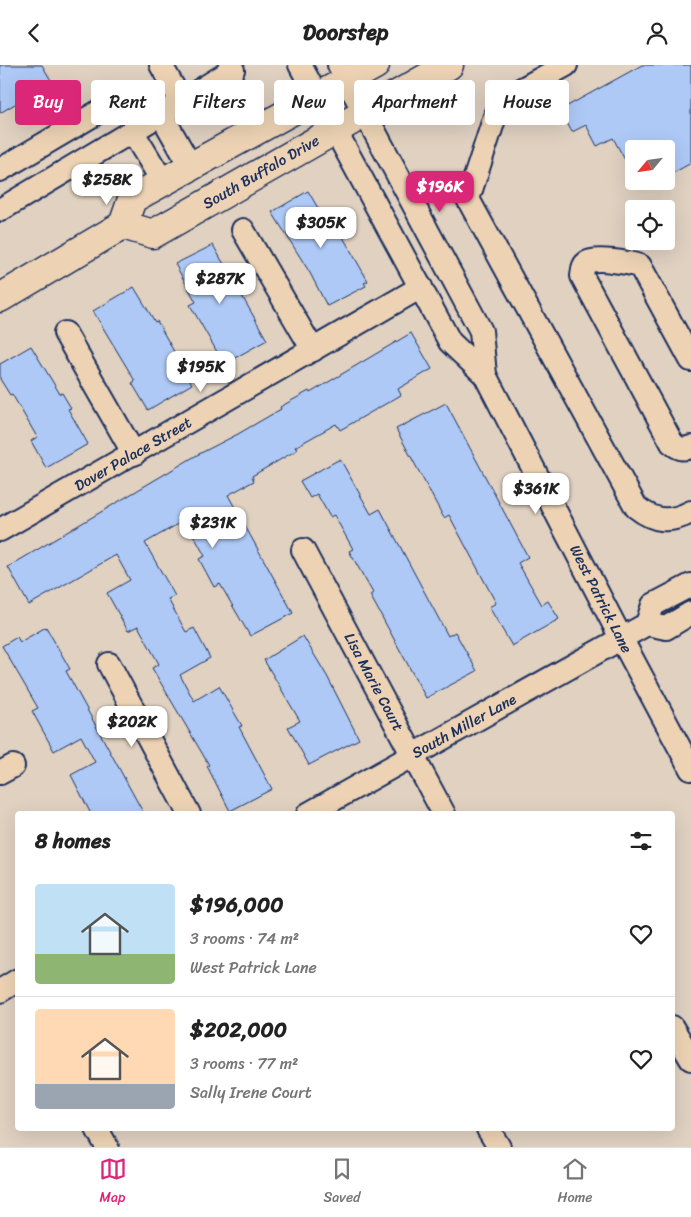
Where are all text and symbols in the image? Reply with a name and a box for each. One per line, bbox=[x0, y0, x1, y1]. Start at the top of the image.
text: Doorstep bbox=[303, 13, 388, 52]
icon: back bbox=[20, 19, 48, 47]
icon: person bbox=[643, 19, 671, 47]
chip: Buy bbox=[15, 80, 81, 125]
chip: Rent bbox=[91, 80, 165, 125]
chip: Filters bbox=[175, 80, 264, 125]
chip: New bbox=[274, 80, 344, 125]
chip: Apartment bbox=[354, 80, 475, 125]
chip: House bbox=[485, 80, 569, 125]
street label: South Buffalo Drive bbox=[198, 128, 325, 216]
north arrow bbox=[625, 140, 675, 190]
map controls bbox=[625, 140, 675, 250]
pin: $258K bbox=[72, 163, 142, 206]
text: $258K bbox=[82, 165, 132, 194]
pin: $196K bbox=[405, 171, 475, 213]
text: $196K bbox=[417, 172, 463, 201]
button: locate bbox=[625, 200, 675, 250]
pin: $305K bbox=[286, 207, 356, 249]
text: $305K bbox=[296, 208, 346, 237]
pin: $287K bbox=[185, 263, 255, 305]
text: $287K bbox=[196, 264, 244, 293]
pin: $195K bbox=[166, 351, 236, 393]
text: $195K bbox=[178, 352, 224, 381]
street label: Dover Palace Street bbox=[69, 409, 197, 498]
pin: $361K bbox=[501, 473, 571, 515]
text: $361K bbox=[513, 474, 559, 503]
pin: $231K bbox=[178, 507, 248, 549]
text: $231K bbox=[190, 508, 236, 537]
street label: West Patrick Lane bbox=[562, 540, 640, 658]
street label: Lisa Marie Court bbox=[337, 628, 411, 737]
street label: South Miller Lane bbox=[407, 686, 521, 766]
pin: $202K bbox=[97, 705, 167, 748]
text: $202K bbox=[107, 707, 157, 736]
text: 8 homes bbox=[35, 822, 110, 860]
icon: filters bbox=[627, 827, 655, 855]
text: $196,000 bbox=[190, 886, 283, 924]
icon: home bbox=[75, 904, 135, 964]
icon: heart bbox=[627, 920, 655, 948]
text: 3 rooms · 74 m² bbox=[190, 924, 299, 953]
text: West Patrick Lane bbox=[190, 953, 317, 982]
text: $202,000 bbox=[190, 1011, 287, 1049]
icon: home bbox=[75, 1029, 135, 1089]
icon: heart bbox=[627, 1045, 655, 1073]
text: 3 rooms · 77 m² bbox=[190, 1049, 298, 1078]
text: Sally Irene Court bbox=[190, 1078, 312, 1107]
tab: Map bbox=[99, 1155, 127, 1210]
tab: Saved bbox=[324, 1155, 360, 1210]
tab: Home bbox=[557, 1155, 592, 1210]

